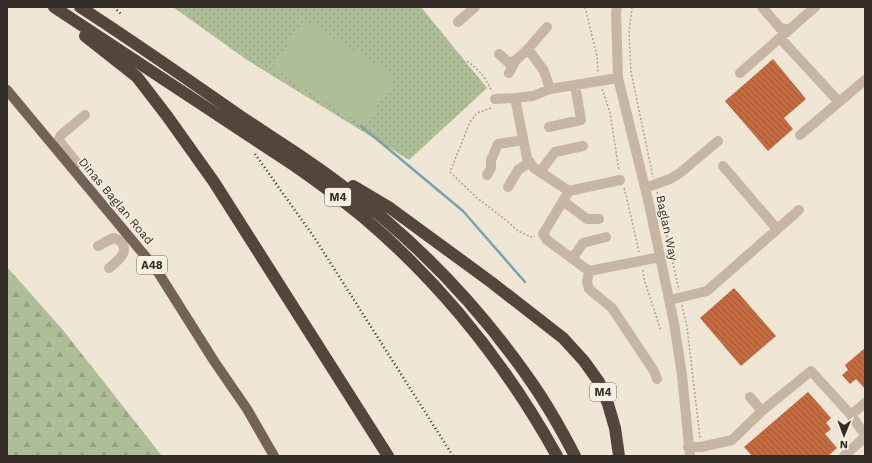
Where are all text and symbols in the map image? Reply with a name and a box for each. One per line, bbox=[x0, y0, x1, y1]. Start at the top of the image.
street label: Dinas Baglan Road bbox=[76, 155, 156, 247]
road number: M4 bbox=[325, 188, 351, 206]
street label: Baglan Way bbox=[653, 194, 681, 263]
road number: A48 bbox=[137, 256, 167, 274]
road number: M4 bbox=[590, 383, 616, 401]
north arrow bbox=[824, 415, 864, 455]
text: N bbox=[840, 438, 848, 451]

